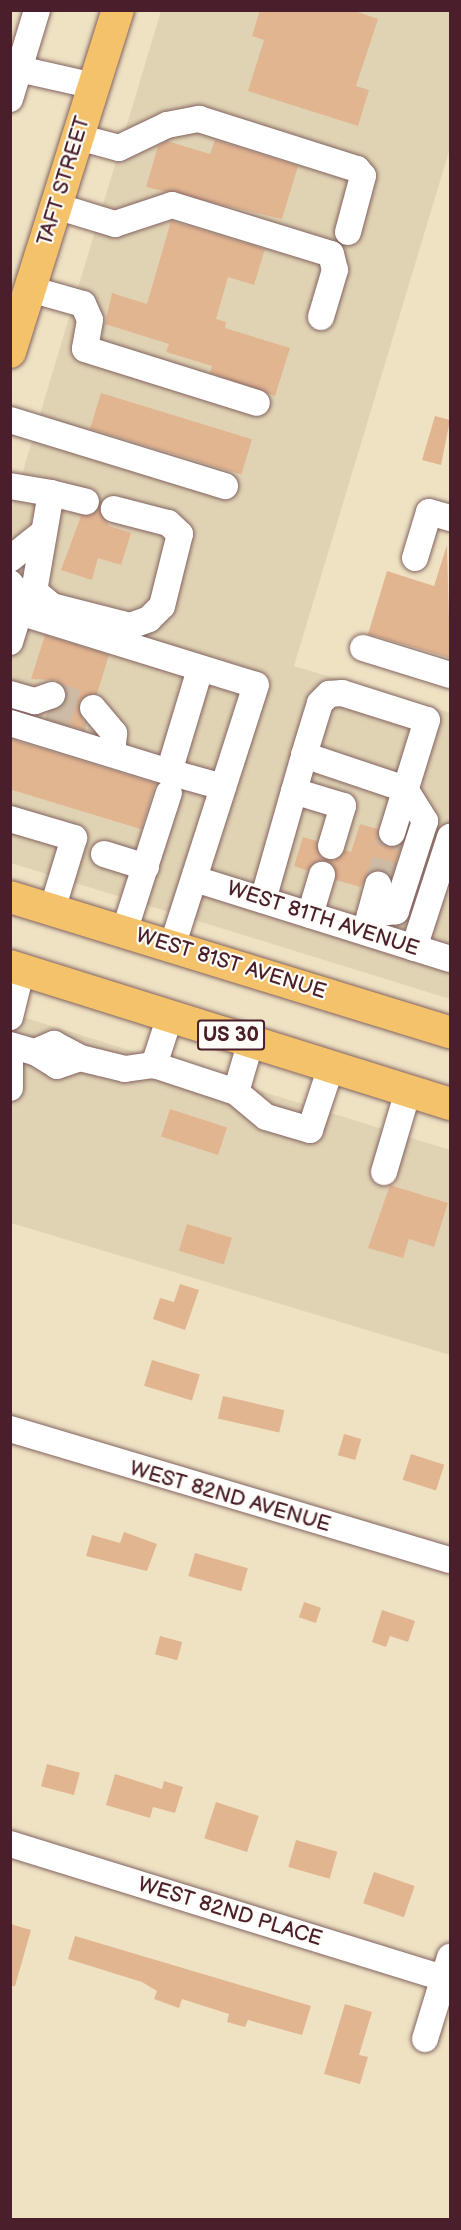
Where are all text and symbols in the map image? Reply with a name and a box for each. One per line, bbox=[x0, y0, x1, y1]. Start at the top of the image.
street label: TAFT STREET bbox=[32, 113, 96, 249]
street label: WEST 81TH AVENUE bbox=[224, 876, 422, 962]
street label: WEST 81ST AVENUE bbox=[133, 923, 329, 1005]
road number: US 30 bbox=[196, 1018, 266, 1052]
street label: WEST 82ND AVENUE bbox=[127, 1456, 333, 1538]
street label: WEST 82ND PLACE bbox=[135, 1872, 325, 1952]

